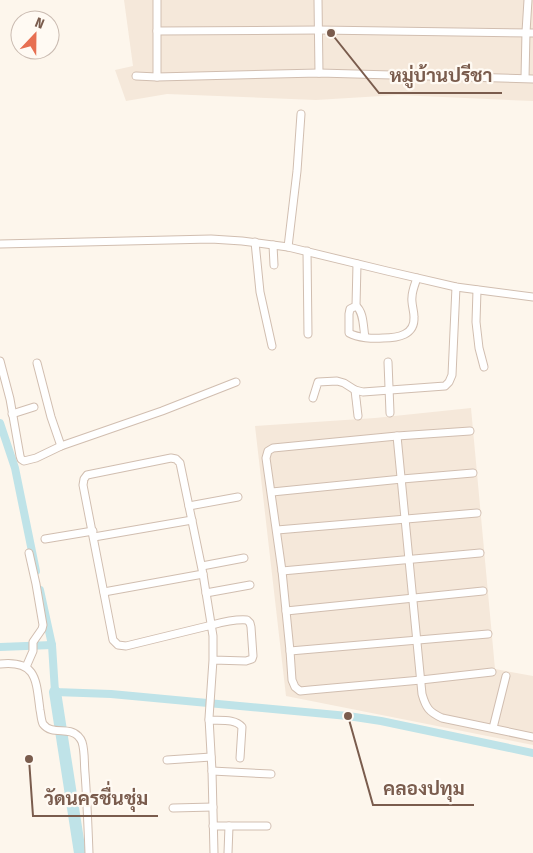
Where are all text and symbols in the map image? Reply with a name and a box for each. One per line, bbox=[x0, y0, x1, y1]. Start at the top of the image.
north arrow bbox=[10, 10, 60, 60]
text: N bbox=[33, 14, 47, 33]
callout: หมู่บ้านปรีชา bbox=[379, 59, 502, 93]
text: หมู่บ้านปรีชา bbox=[390, 63, 492, 89]
callout: คลองปทุม bbox=[373, 771, 474, 805]
text: คลองปทุม bbox=[383, 777, 465, 803]
text: วัดนครชื่นชุ่ม bbox=[44, 781, 148, 813]
callout: วัดนครชื่นชุ่ม bbox=[33, 782, 158, 816]

